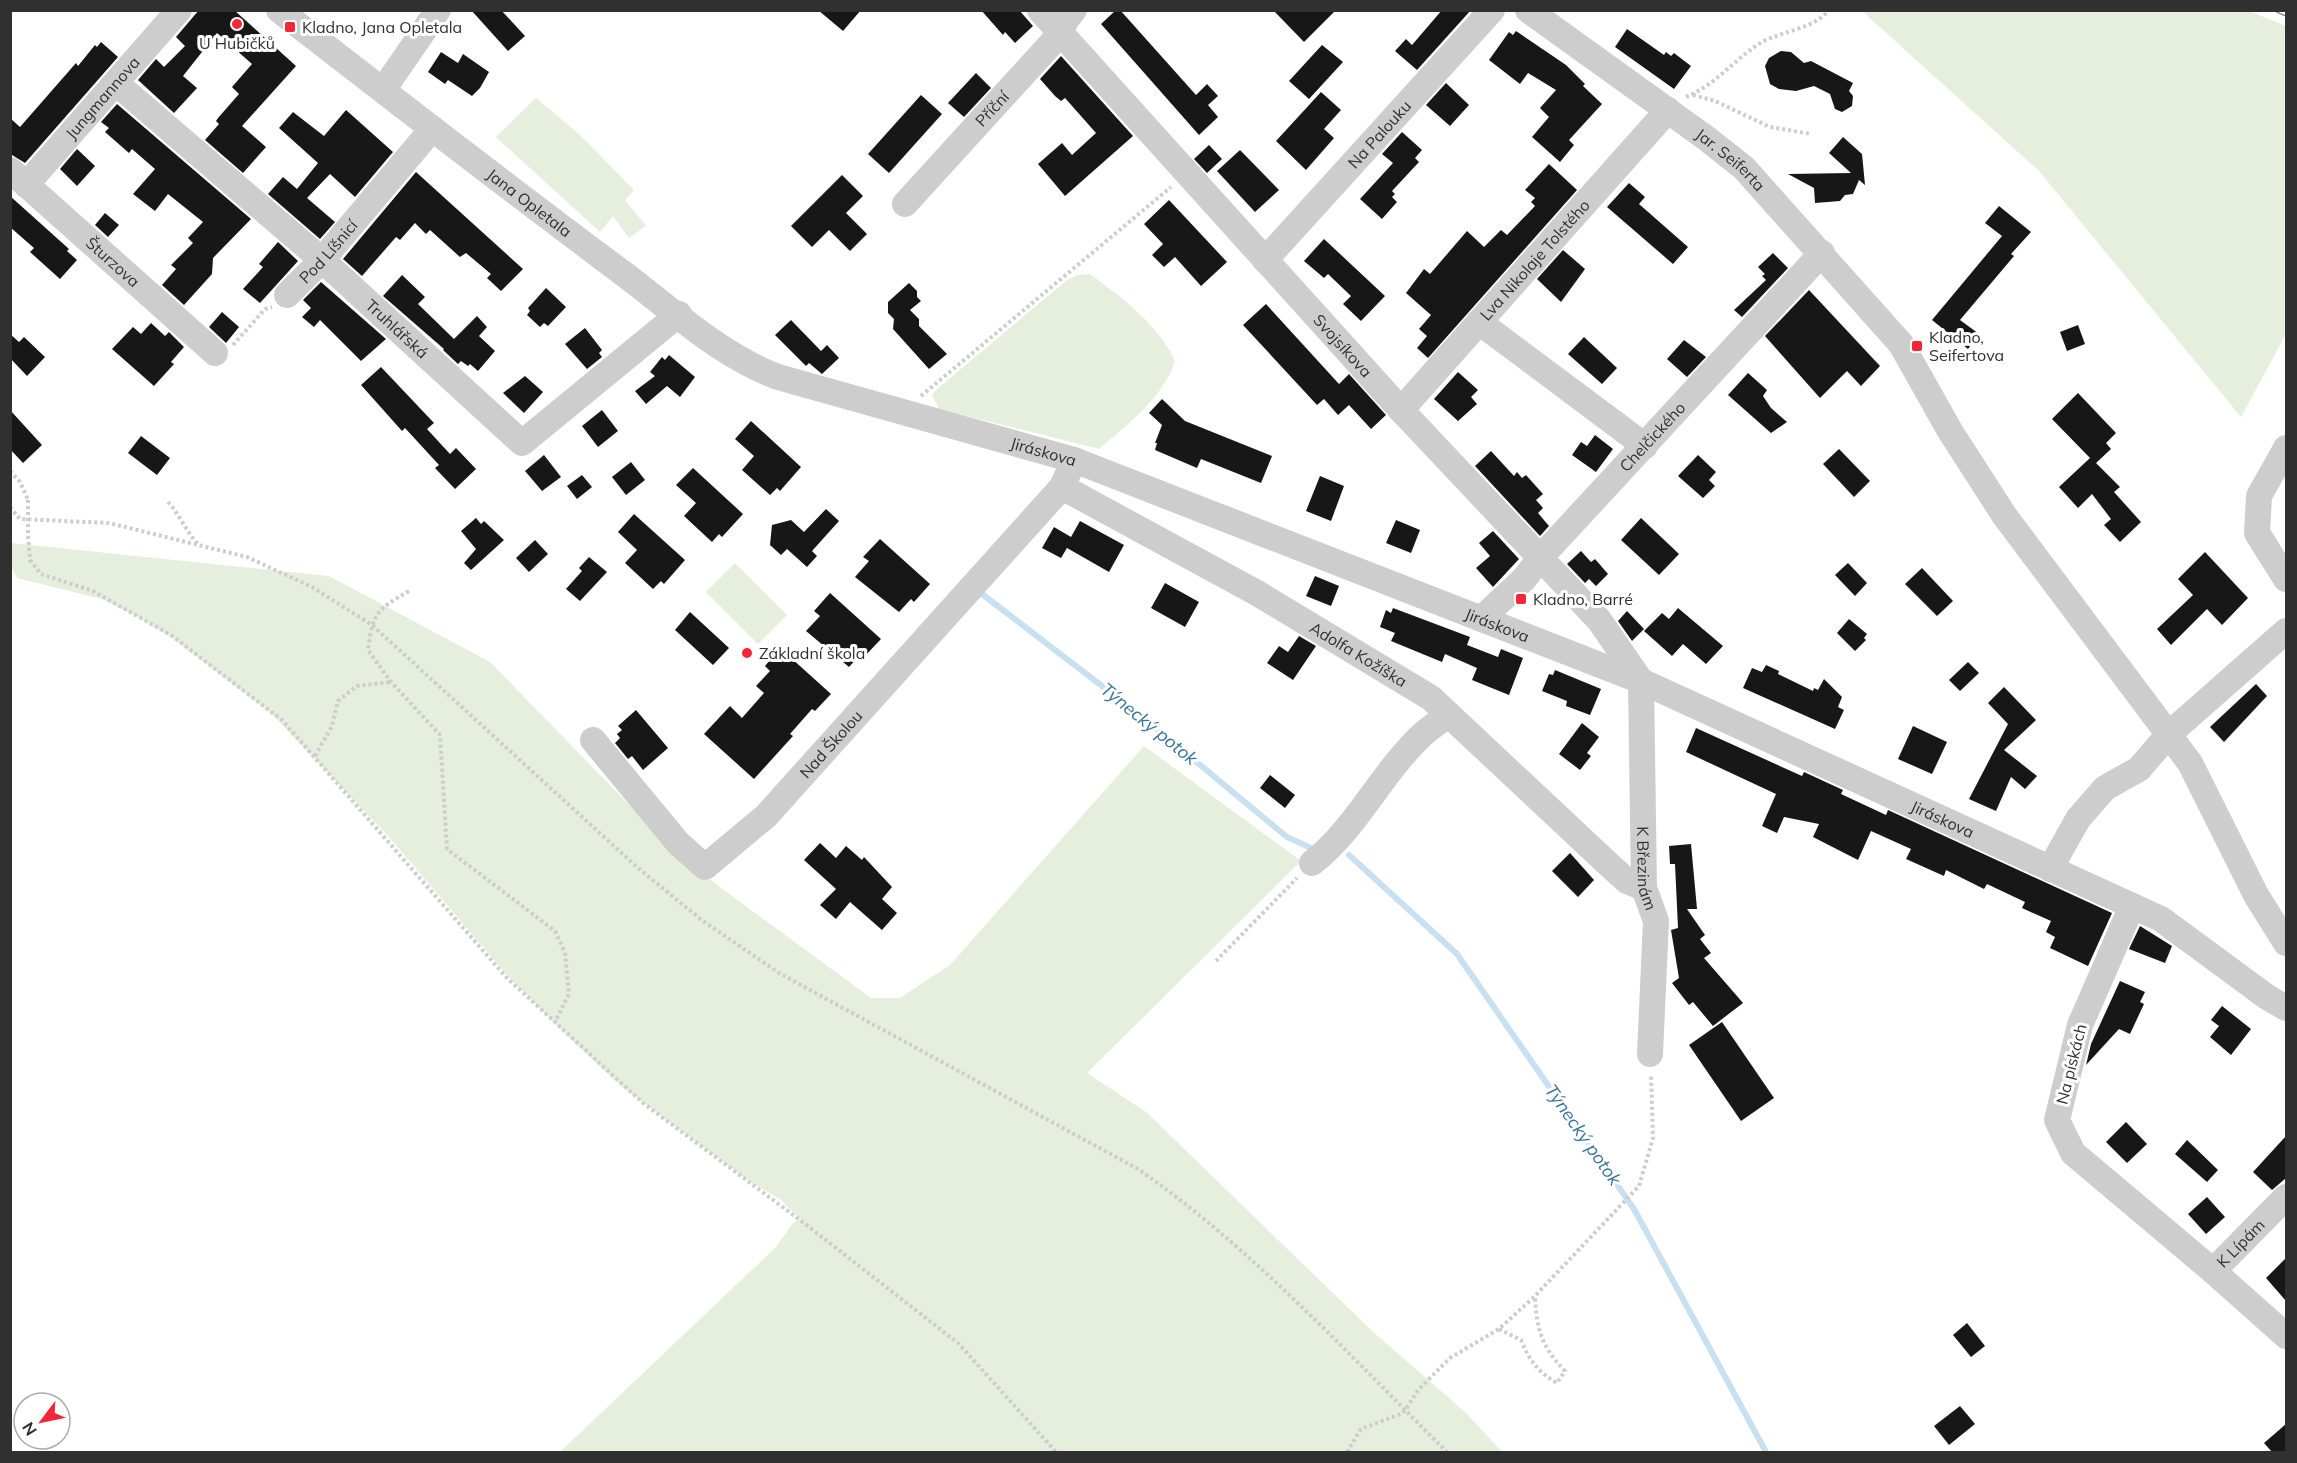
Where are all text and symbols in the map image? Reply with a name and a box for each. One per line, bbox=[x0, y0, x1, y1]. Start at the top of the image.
marker: U Hubičků bbox=[230, 17, 244, 31]
place label: Kladno, Jana Opletala bbox=[302, 17, 462, 37]
marker: Kladno, Jana Opletala bbox=[283, 20, 297, 34]
place label: U Hubičků bbox=[199, 33, 275, 53]
street label: Jungmannova bbox=[61, 52, 144, 143]
street label: Příční bbox=[971, 86, 1014, 131]
street label: Na Palouku bbox=[1343, 96, 1415, 172]
street label: Jar. Seiferta bbox=[1692, 124, 1770, 195]
street label: Jana Opletala bbox=[483, 164, 576, 241]
street label: Lva Nikolaje Tolstého bbox=[1476, 195, 1594, 325]
street label: Pod Líšnicí bbox=[295, 215, 362, 287]
street label: Šturzova bbox=[82, 233, 144, 291]
street label: Truhlářská bbox=[362, 295, 433, 362]
street label: Svojsíkova bbox=[1309, 310, 1376, 381]
place label: Kladno, Seifertova bbox=[1929, 327, 2004, 365]
marker: Kladno, Seifertova bbox=[1910, 339, 1924, 353]
street label: Chelčického bbox=[1615, 398, 1689, 476]
street label: Jiráskova bbox=[1008, 433, 1079, 470]
place label: Kladno, Barré bbox=[1533, 589, 1633, 609]
marker: Kladno, Barré bbox=[1514, 592, 1528, 606]
street label: Jiráskova bbox=[1462, 603, 1532, 646]
street label: Adolfa Kožíška bbox=[1306, 617, 1411, 691]
place label: Základní škola bbox=[759, 643, 865, 663]
marker: Základní škola bbox=[740, 646, 754, 660]
water label: Týnecký potok bbox=[1096, 677, 1203, 770]
street label: Nad Školou bbox=[795, 706, 867, 782]
street label: Jiráskova bbox=[1908, 796, 1977, 842]
street label: K Březinám bbox=[1633, 826, 1661, 913]
street label: Na pískách bbox=[2051, 1022, 2091, 1106]
water label: Týnecký potok bbox=[1540, 1080, 1627, 1190]
street label: K Lípám bbox=[2212, 1215, 2269, 1272]
north arrow bbox=[12, 1391, 72, 1451]
text: N bbox=[18, 1419, 41, 1439]

